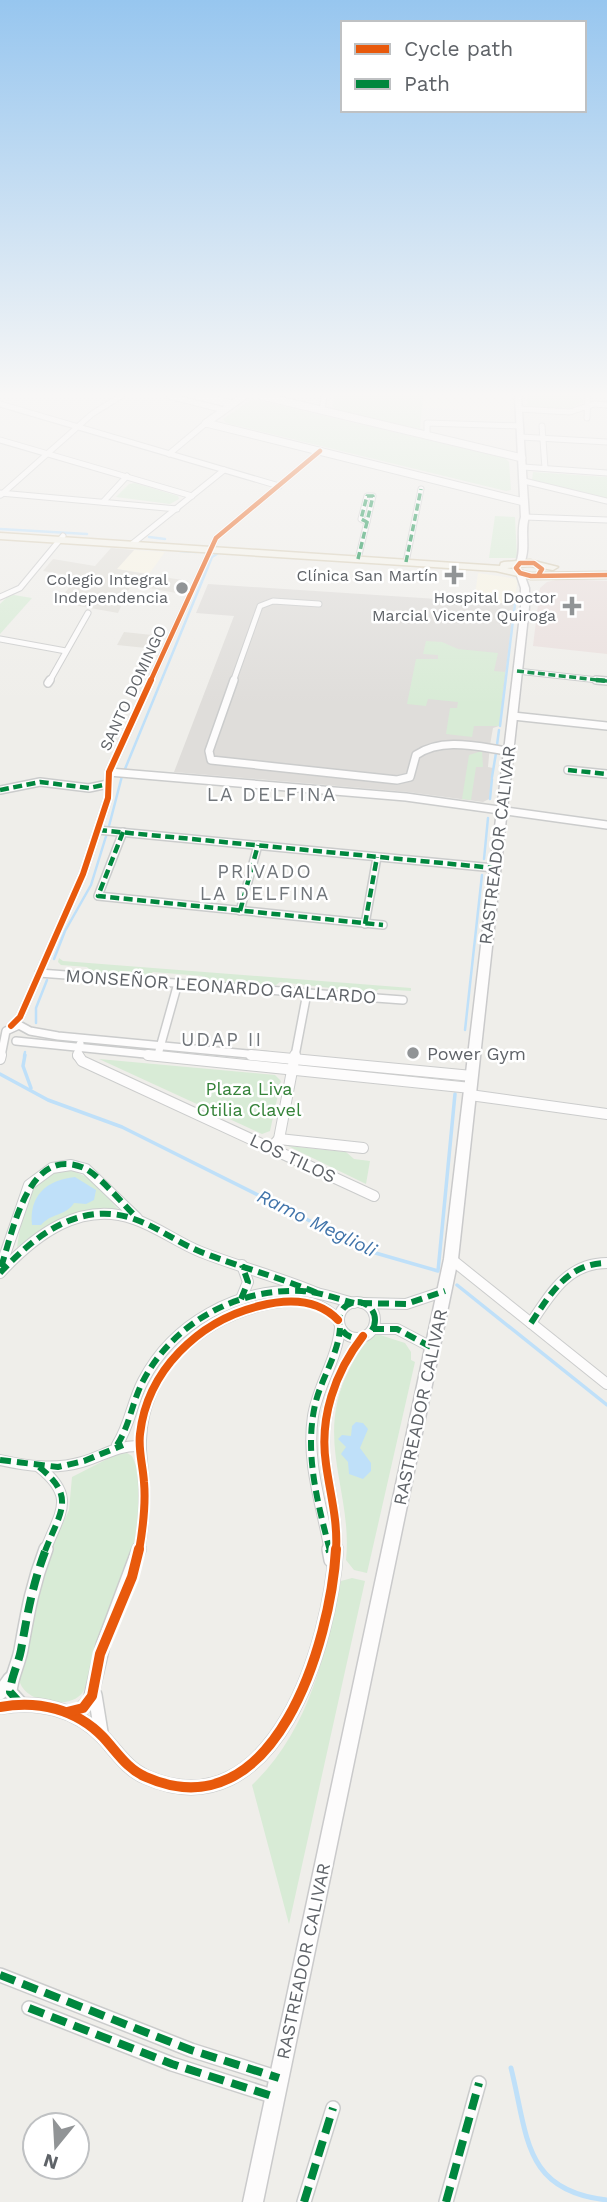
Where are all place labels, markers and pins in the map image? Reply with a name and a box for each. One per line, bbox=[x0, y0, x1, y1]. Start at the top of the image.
marker: Clínica San Martín bbox=[444, 565, 464, 585]
place label: Clínica San Martín bbox=[297, 566, 438, 585]
place label: Colegio Integral Independencia bbox=[46, 570, 168, 607]
marker: Colegio Integral Independencia bbox=[174, 580, 190, 596]
place label: Hospital Doctor Marcial Vicente Quiroga bbox=[372, 588, 556, 625]
marker: Hospital Doctor Marcial Vicente Quiroga bbox=[562, 596, 582, 616]
place label: Power Gym bbox=[427, 1043, 526, 1064]
marker: Power Gym bbox=[405, 1045, 421, 1061]

